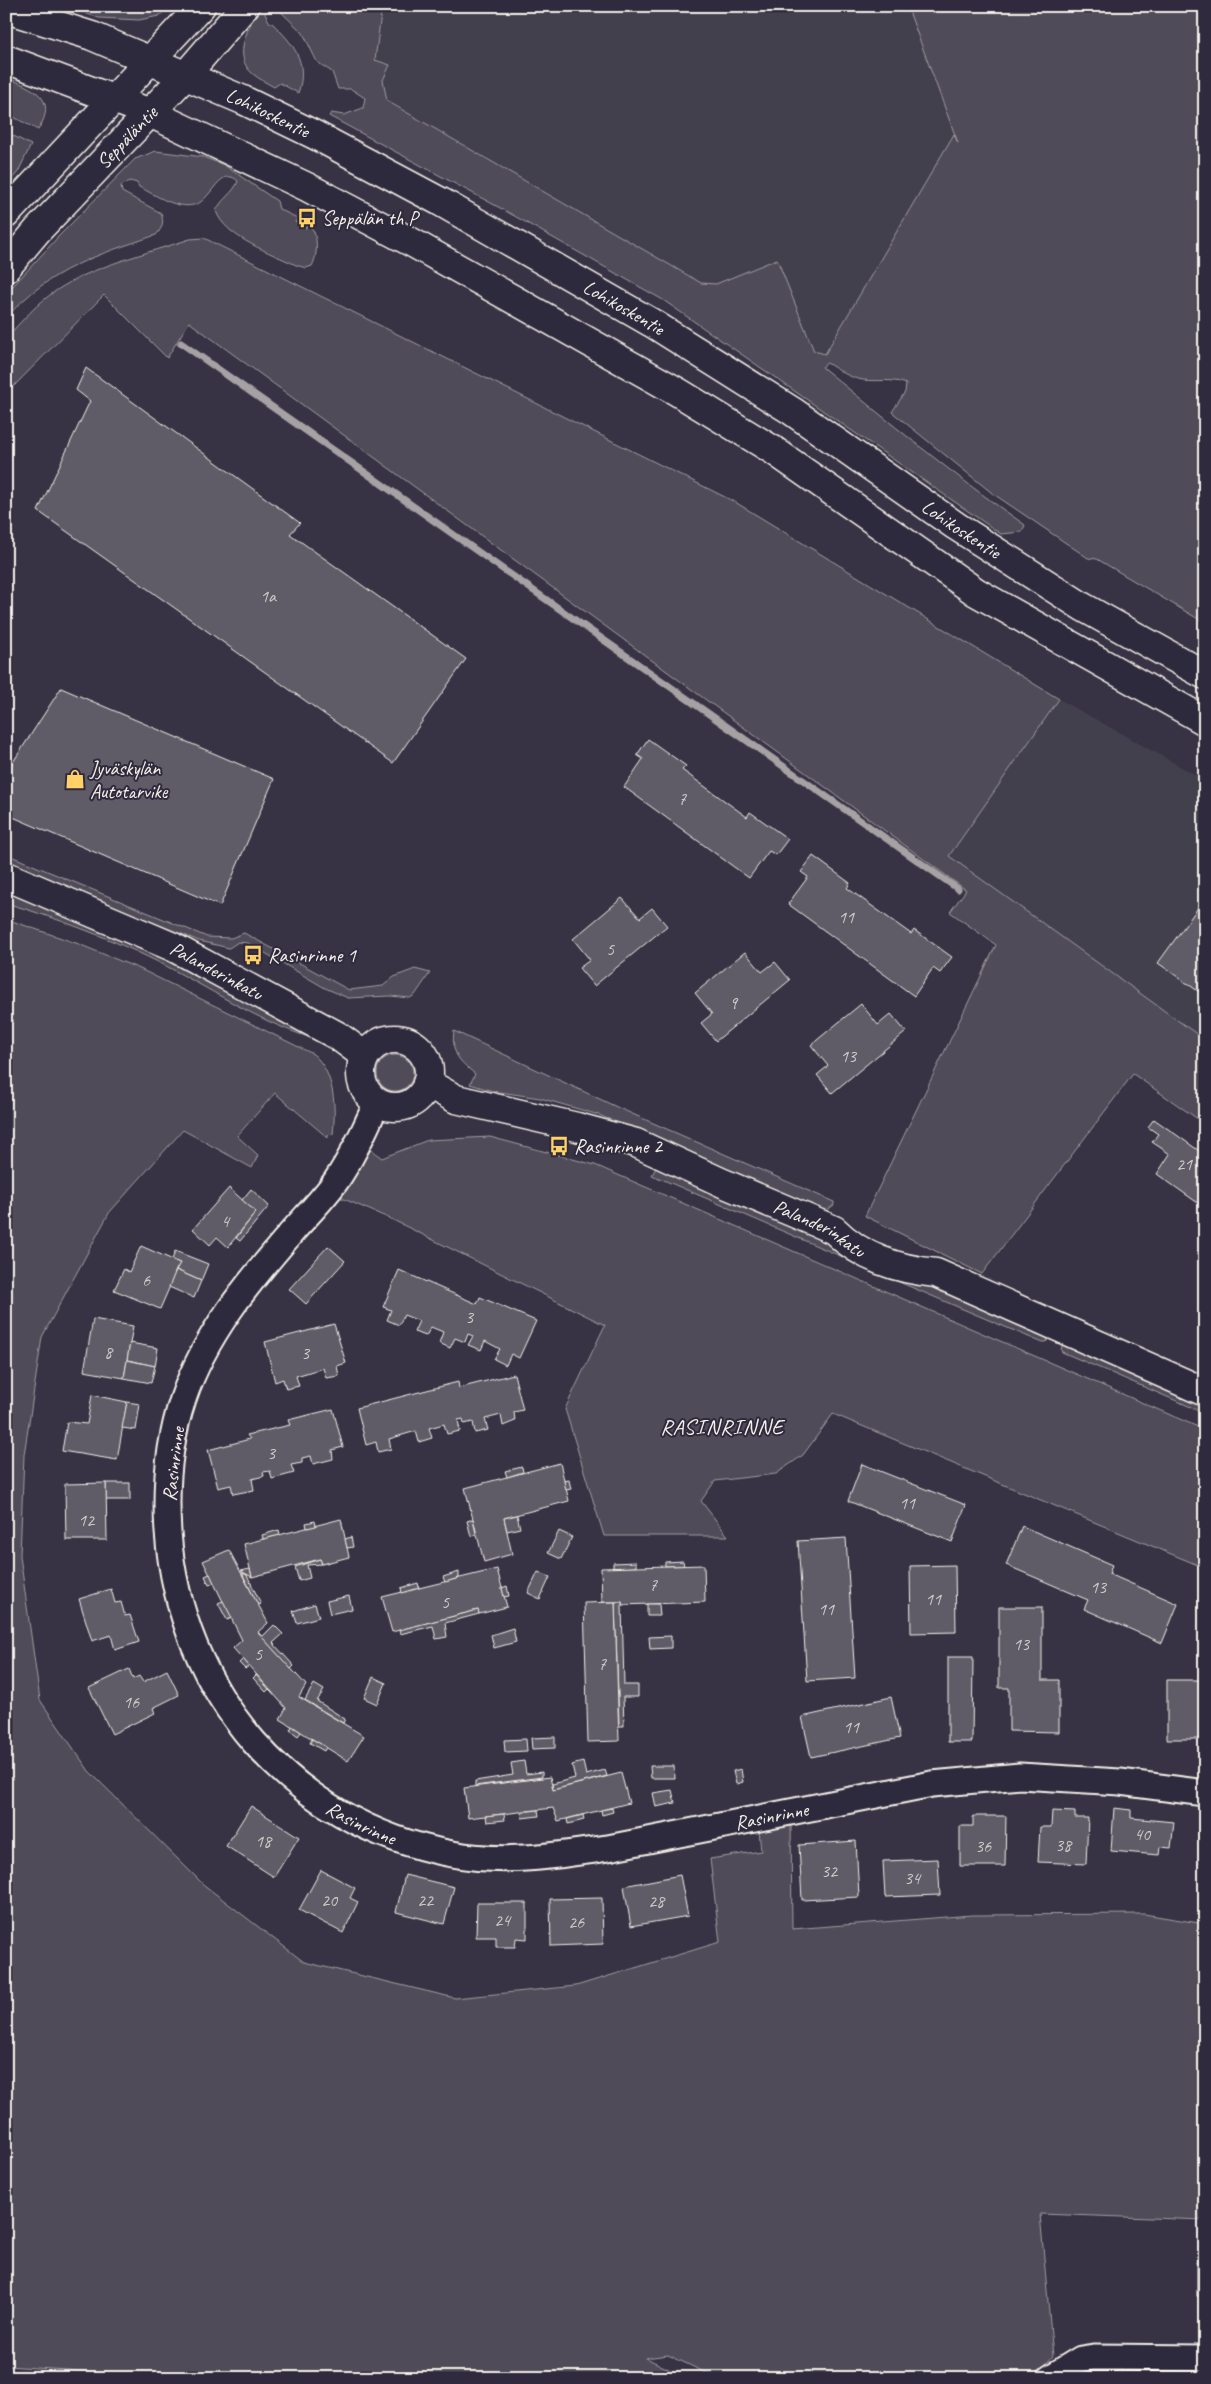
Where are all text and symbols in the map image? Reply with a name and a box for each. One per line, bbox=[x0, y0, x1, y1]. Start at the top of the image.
street label: Lohikoskentie bbox=[222, 82, 315, 144]
street label: Seppäläntie bbox=[91, 100, 164, 174]
place label: Seppälän th P bbox=[322, 206, 420, 231]
bus stop icon: Seppälän th P bbox=[296, 207, 318, 229]
street label: Lohikoskentie bbox=[579, 274, 670, 342]
street label: Lohikoskentie bbox=[917, 494, 1007, 565]
house number: 1a bbox=[260, 585, 277, 607]
place label: Jyväskylän Autotarvike bbox=[89, 756, 169, 804]
shop icon: Jyväskylän Autotarvike bbox=[64, 768, 86, 790]
house number: 7 bbox=[678, 788, 687, 810]
house number: 11 bbox=[838, 906, 855, 928]
street label: Palanderinkatu bbox=[166, 936, 268, 1007]
house number: 5 bbox=[606, 938, 615, 960]
place label: Rasinrinne 1 bbox=[268, 943, 357, 968]
bus stop icon: Rasinrinne 1 bbox=[242, 944, 264, 966]
house number: 9 bbox=[729, 992, 739, 1014]
house number: 13 bbox=[840, 1045, 858, 1067]
place label: Rasinrinne 2 bbox=[574, 1134, 664, 1159]
bus stop icon: Rasinrinne 2 bbox=[548, 1135, 570, 1157]
house number: 21 bbox=[1176, 1153, 1193, 1175]
street label: Palanderinkatu bbox=[770, 1194, 871, 1264]
house number: 4 bbox=[221, 1210, 231, 1232]
house number: 6 bbox=[142, 1269, 151, 1291]
house number: 3 bbox=[465, 1306, 475, 1328]
house number: 8 bbox=[104, 1341, 114, 1363]
house number: 3 bbox=[301, 1342, 311, 1364]
district label: RASINRINNE bbox=[660, 1413, 786, 1441]
street label: Rasinrinne bbox=[157, 1424, 191, 1502]
house number: 3 bbox=[267, 1442, 277, 1464]
house number: 11 bbox=[899, 1492, 916, 1514]
house number: 12 bbox=[78, 1509, 96, 1531]
house number: 7 bbox=[649, 1574, 658, 1596]
house number: 13 bbox=[1090, 1576, 1108, 1598]
house number: 11 bbox=[925, 1588, 942, 1610]
house number: 5 bbox=[441, 1591, 450, 1613]
house number: 11 bbox=[818, 1598, 835, 1620]
house number: 13 bbox=[1013, 1633, 1031, 1655]
house number: 5 bbox=[254, 1643, 263, 1665]
house number: 7 bbox=[598, 1653, 607, 1675]
house number: 16 bbox=[123, 1691, 140, 1713]
house number: 11 bbox=[843, 1716, 860, 1738]
street label: Rasinrinne bbox=[321, 1795, 400, 1851]
street label: Rasinrinne bbox=[733, 1796, 812, 1836]
house number: 40 bbox=[1134, 1823, 1152, 1845]
house number: 18 bbox=[255, 1830, 273, 1852]
house number: 38 bbox=[1055, 1834, 1073, 1856]
house number: 36 bbox=[975, 1835, 992, 1857]
house number: 32 bbox=[821, 1860, 839, 1882]
house number: 34 bbox=[904, 1867, 922, 1889]
house number: 20 bbox=[321, 1889, 339, 1911]
house number: 22 bbox=[417, 1889, 435, 1911]
house number: 28 bbox=[648, 1890, 666, 1912]
house number: 24 bbox=[494, 1909, 512, 1931]
house number: 26 bbox=[568, 1911, 585, 1933]

